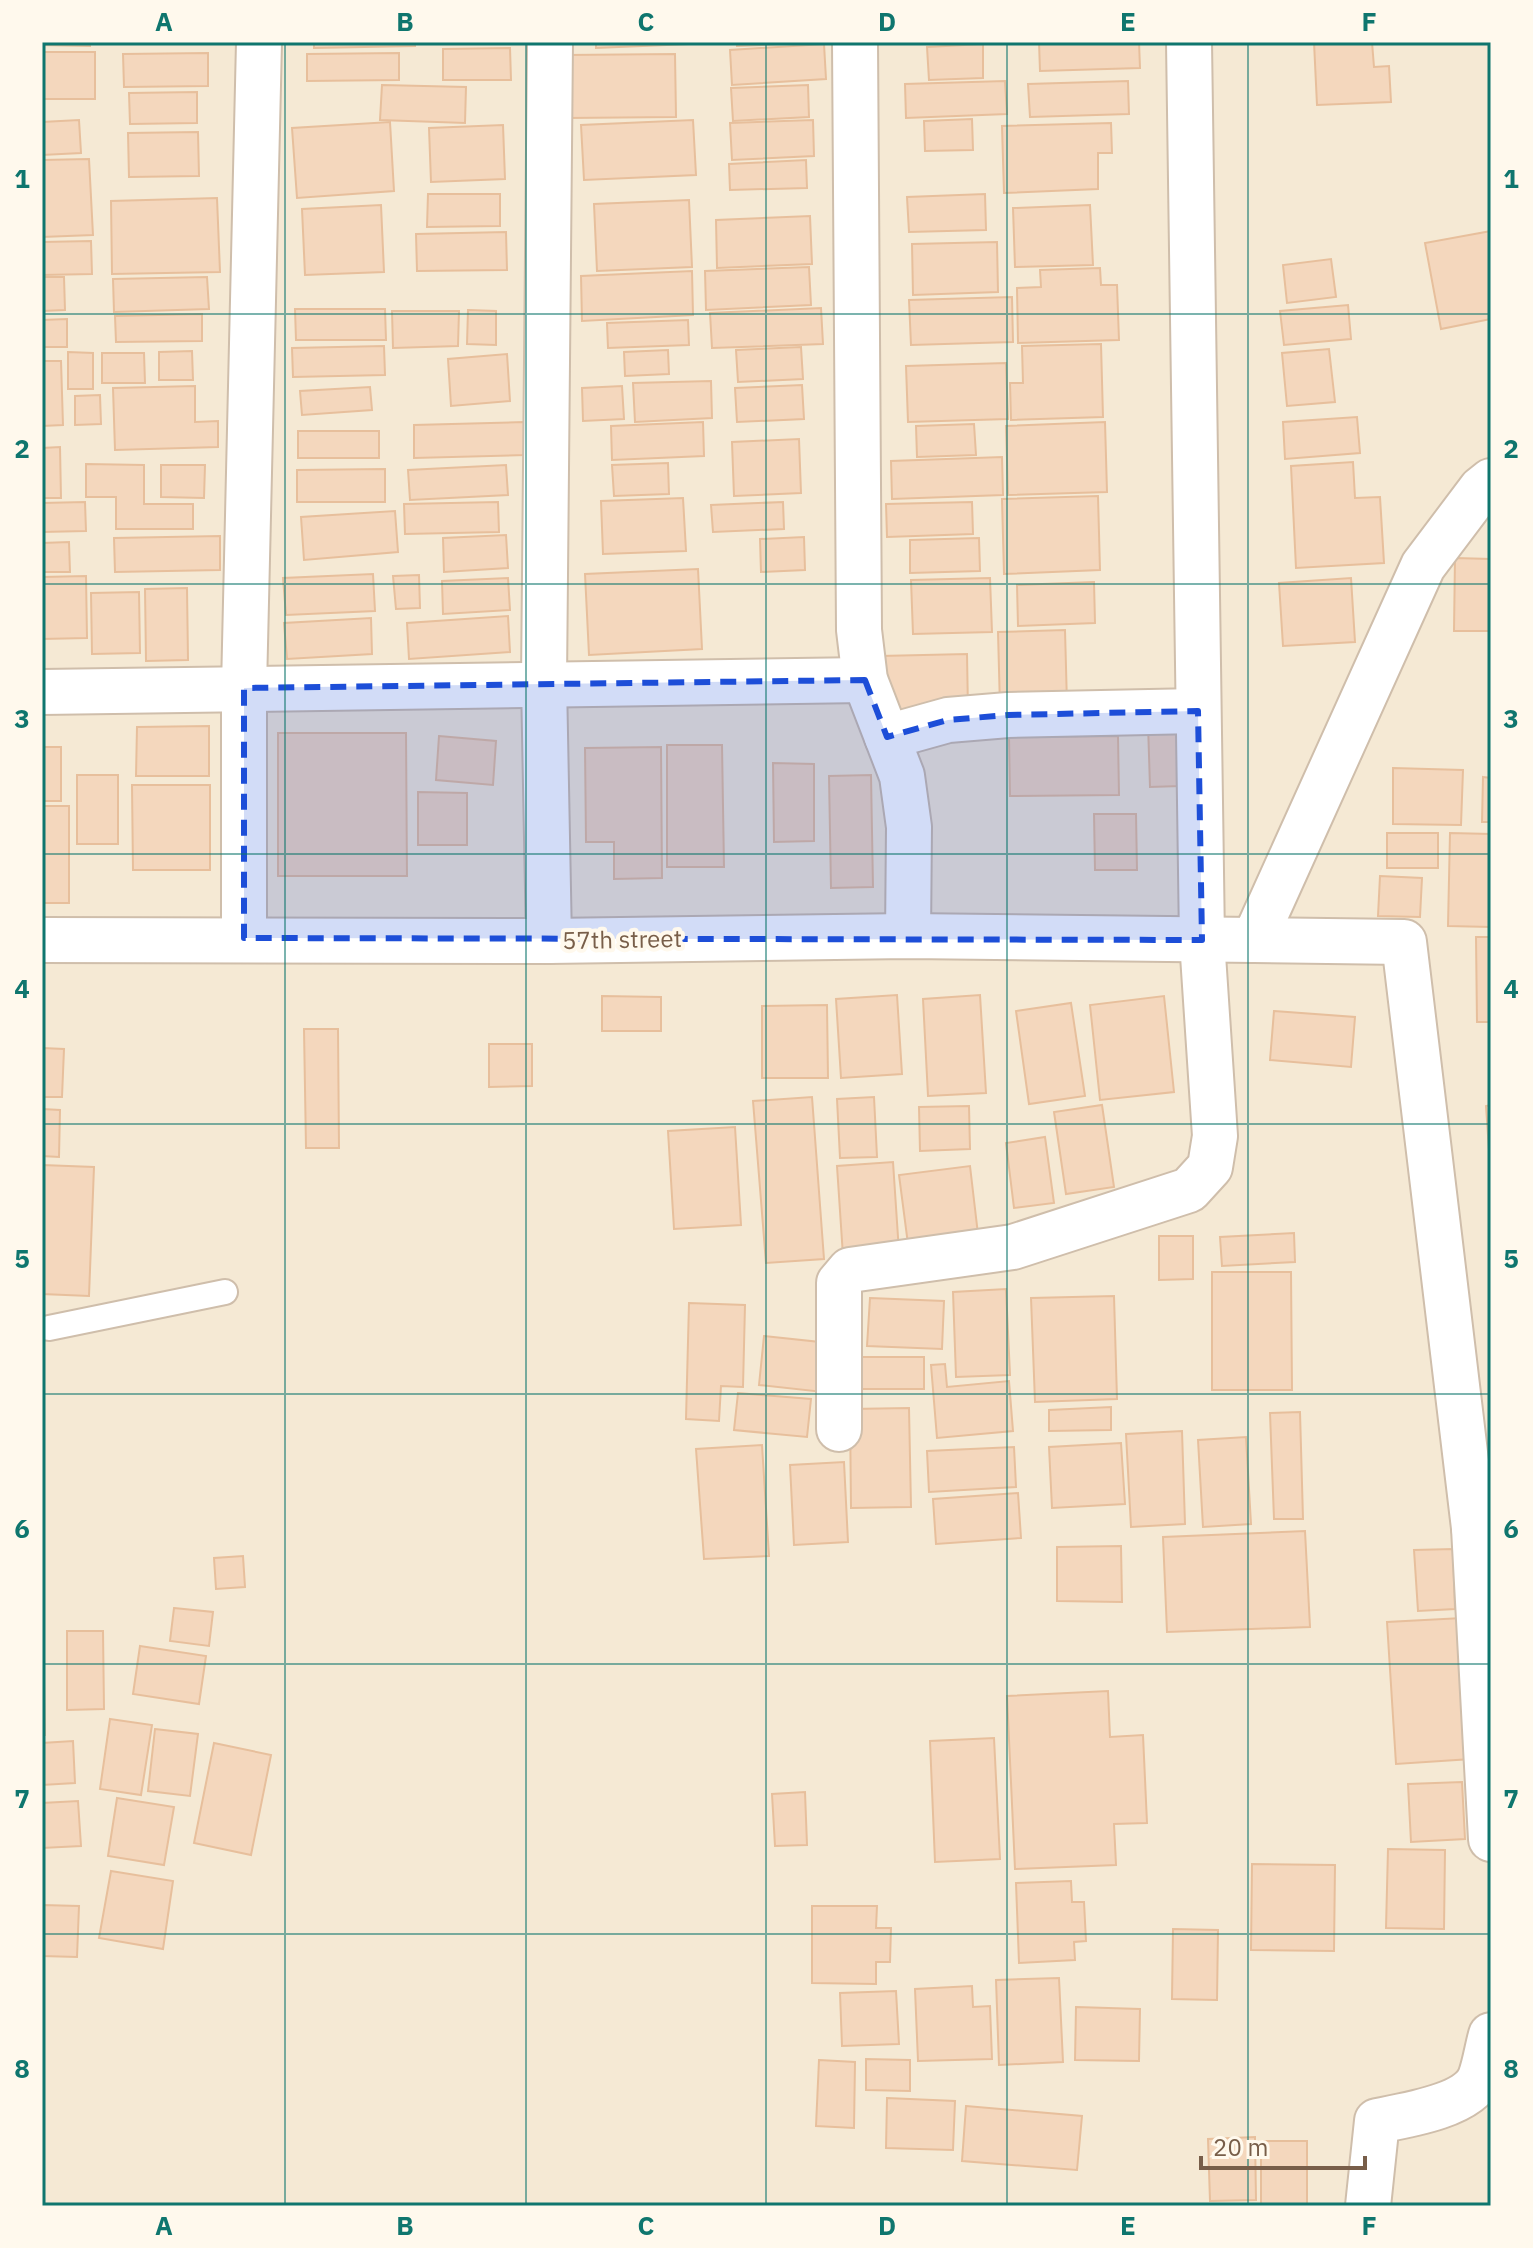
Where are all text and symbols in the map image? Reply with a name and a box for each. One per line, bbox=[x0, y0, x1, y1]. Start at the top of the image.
text: A bbox=[155, 4, 173, 38]
text: B bbox=[396, 4, 414, 38]
text: C bbox=[638, 4, 655, 38]
text: D bbox=[878, 4, 896, 38]
text: E bbox=[1120, 4, 1136, 38]
text: F bbox=[1361, 4, 1377, 38]
text: 1 bbox=[14, 161, 30, 195]
text: 1 bbox=[1503, 161, 1519, 195]
text: 2 bbox=[14, 431, 30, 465]
text: 2 bbox=[1503, 431, 1519, 465]
text: 3 bbox=[14, 701, 30, 735]
text: 3 bbox=[1503, 701, 1519, 735]
street label: 57th street bbox=[562, 922, 682, 956]
text: 4 bbox=[14, 971, 30, 1005]
text: 4 bbox=[1503, 971, 1519, 1005]
text: 5 bbox=[14, 1241, 30, 1275]
text: 5 bbox=[1503, 1241, 1519, 1275]
text: 6 bbox=[14, 1511, 30, 1545]
text: 6 bbox=[1503, 1511, 1519, 1545]
text: 7 bbox=[14, 1781, 30, 1815]
text: 7 bbox=[1503, 1781, 1519, 1815]
text: 8 bbox=[14, 2051, 30, 2085]
text: 8 bbox=[1503, 2051, 1519, 2085]
scale bar bbox=[1201, 2120, 1365, 2170]
text: 20 m bbox=[1213, 2131, 1268, 2163]
text: A bbox=[155, 2208, 173, 2242]
text: B bbox=[396, 2208, 414, 2242]
text: C bbox=[638, 2208, 655, 2242]
text: D bbox=[878, 2208, 896, 2242]
text: E bbox=[1120, 2208, 1136, 2242]
text: F bbox=[1361, 2208, 1377, 2242]

